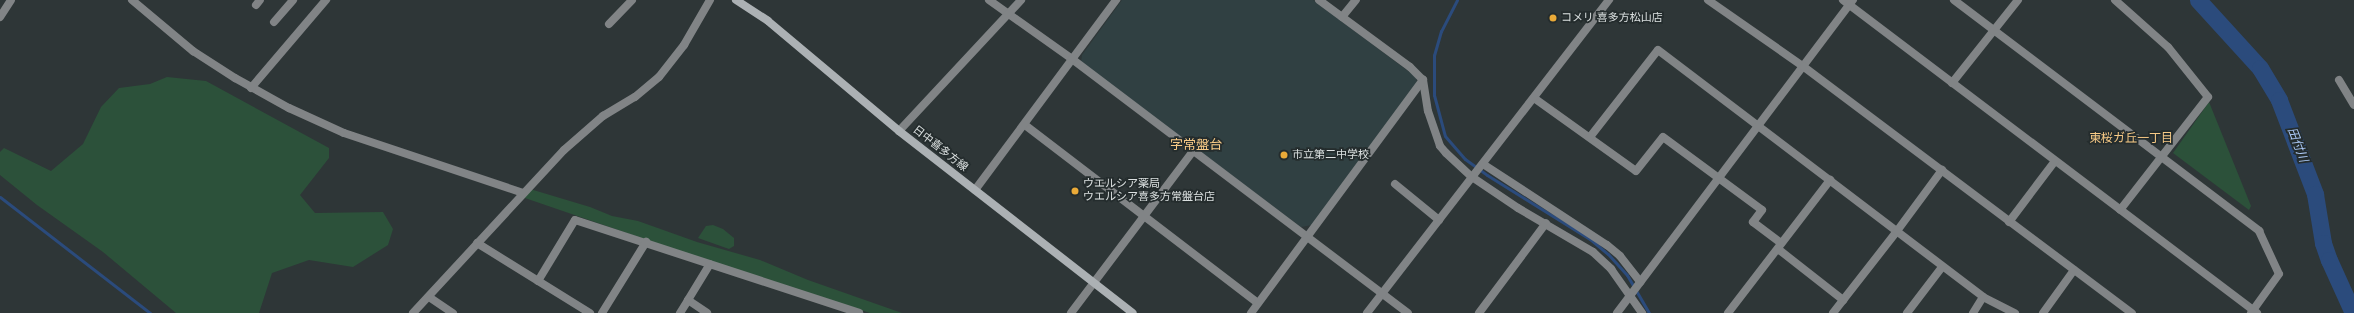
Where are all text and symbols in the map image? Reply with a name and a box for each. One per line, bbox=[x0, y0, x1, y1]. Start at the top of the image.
place label: コメリ 喜多方松山店 bbox=[1561, 11, 1663, 25]
marker: コメリ 喜多方松山店 bbox=[1548, 13, 1558, 23]
street label: 日中喜多方線 bbox=[910, 123, 970, 175]
water label: 田付川 bbox=[2284, 126, 2310, 164]
district label: 東桜ガ丘一丁目 bbox=[2089, 132, 2173, 146]
district label: 字常盤台 bbox=[1170, 137, 1222, 153]
place label: 市立第二中学校 bbox=[1292, 148, 1369, 162]
marker: 市立第二中学校 bbox=[1279, 150, 1289, 160]
place label: ウエルシア薬局 ウエルシア喜多方常盤台店 bbox=[1083, 178, 1215, 204]
marker: ウエルシア薬局 ウエルシア喜多方常盤台店 bbox=[1070, 186, 1080, 196]

